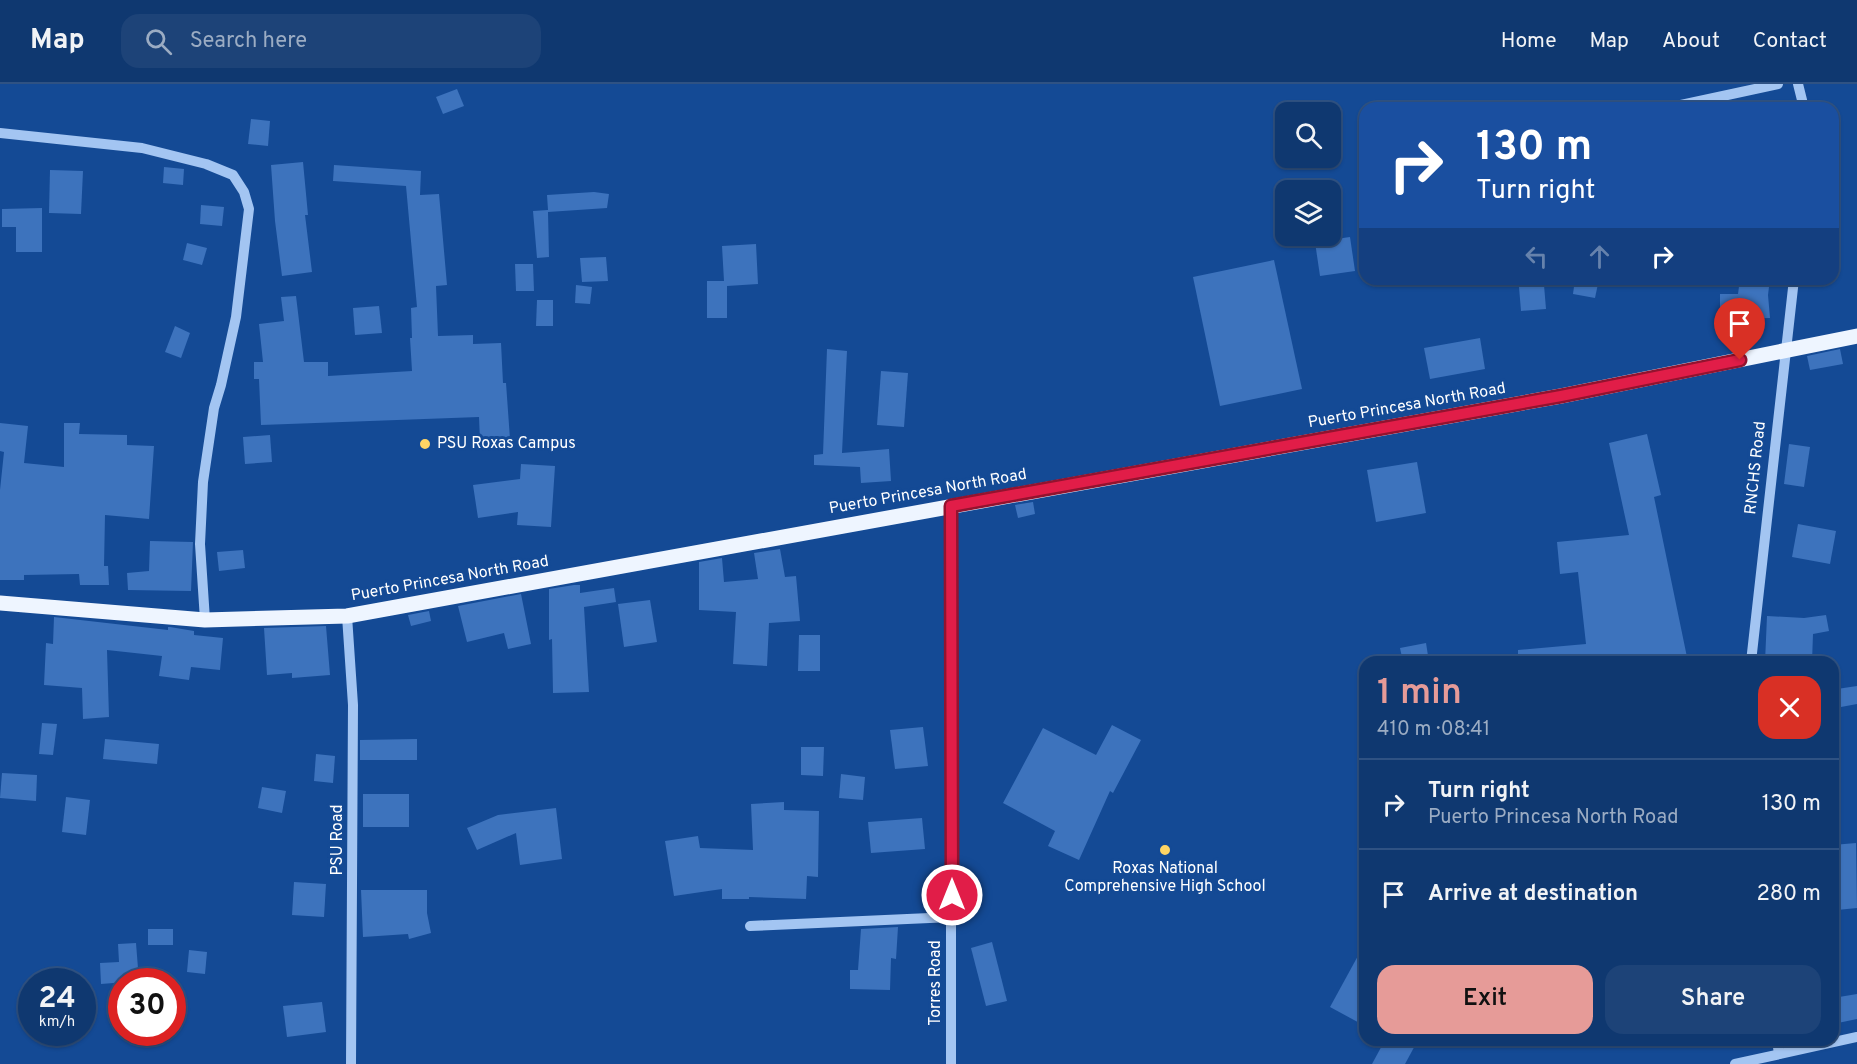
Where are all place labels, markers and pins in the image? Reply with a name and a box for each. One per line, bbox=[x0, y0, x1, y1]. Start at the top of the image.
pin bbox=[1714, 298, 1765, 360]
place label: PSU Roxas Campus bbox=[437, 434, 576, 454]
marker: PSU Roxas Campus bbox=[418, 437, 432, 451]
marker: Roxas National Comprehensive High School bbox=[1158, 843, 1172, 857]
place label: Roxas National Comprehensive High School bbox=[1064, 859, 1266, 897]

